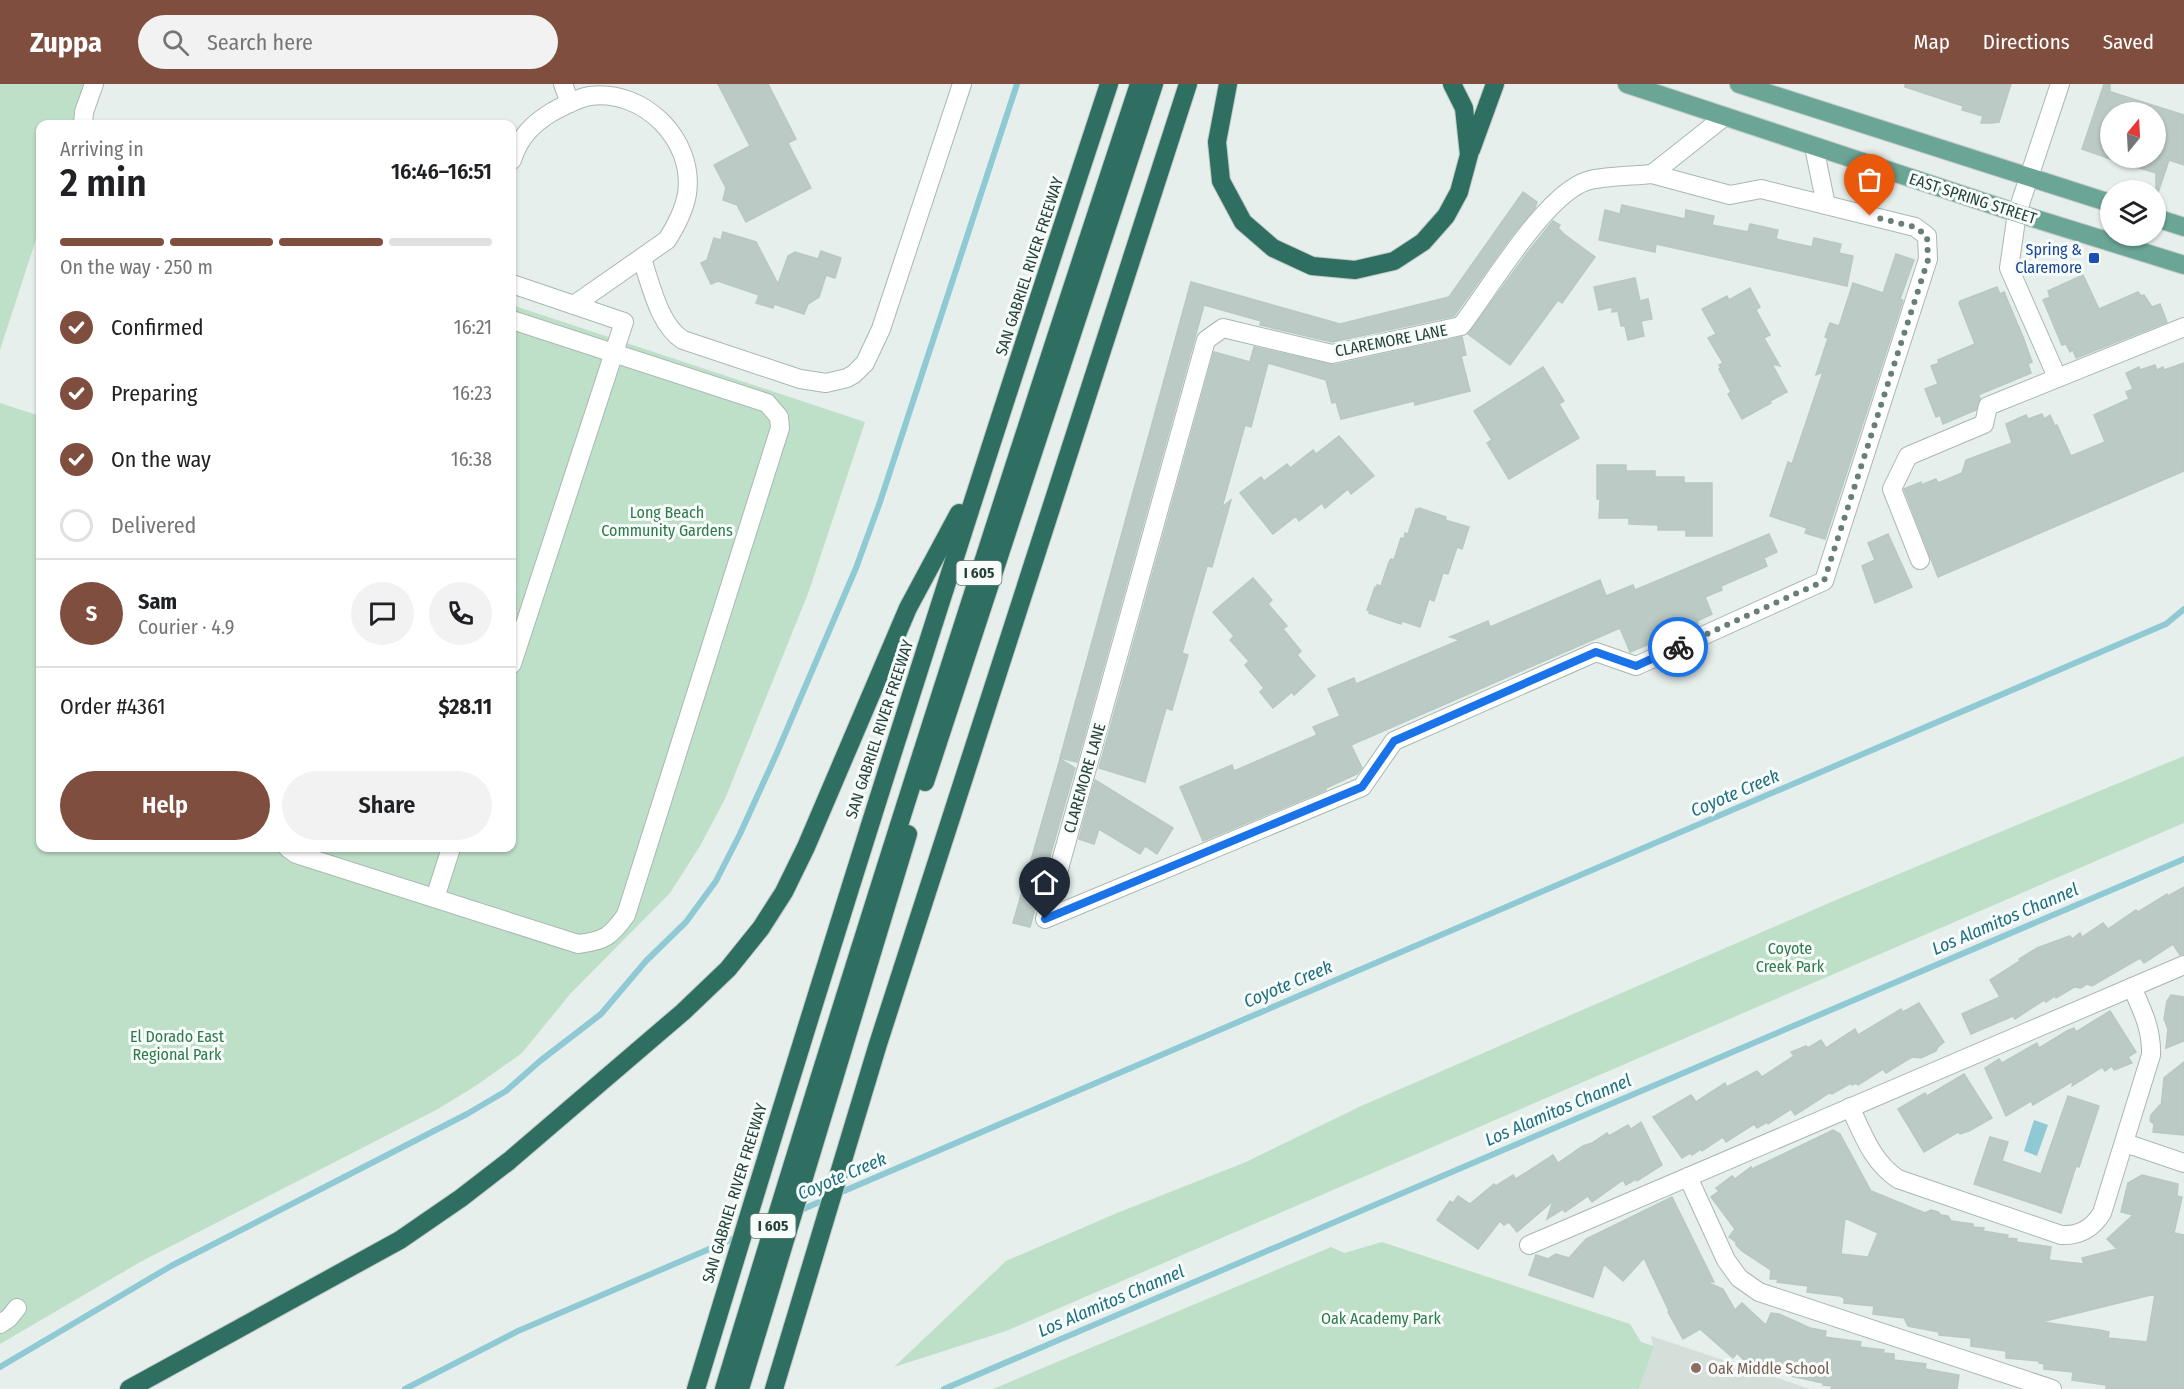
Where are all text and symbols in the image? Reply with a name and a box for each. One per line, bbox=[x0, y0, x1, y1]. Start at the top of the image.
search box bbox=[138, 15, 558, 69]
text: Zuppa bbox=[30, 26, 102, 59]
icon: search bbox=[159, 26, 192, 59]
text: Search here bbox=[207, 29, 313, 56]
text: Map bbox=[1913, 29, 1950, 55]
text: Directions bbox=[1983, 29, 2070, 55]
text: Saved bbox=[2103, 29, 2154, 55]
north arrow bbox=[2100, 102, 2166, 168]
map controls bbox=[2100, 102, 2166, 246]
text: Arriving in bbox=[60, 137, 144, 161]
pin bbox=[1844, 154, 1895, 216]
text: 16:46–16:51 bbox=[391, 158, 492, 185]
text: 2 min bbox=[60, 160, 147, 206]
icon: bag bbox=[1853, 163, 1886, 196]
street label: EAST SPRING STREET bbox=[1907, 169, 2039, 228]
street label: SAN GABRIEL RIVER FREEWAY bbox=[992, 174, 1067, 358]
button: layers bbox=[2100, 180, 2166, 246]
place label: Spring & Claremore bbox=[2015, 240, 2082, 277]
marker: Spring & Claremore bbox=[2087, 251, 2101, 265]
text: On the way · 250 m bbox=[60, 255, 213, 279]
icon: check bbox=[60, 311, 93, 344]
text: Confirmed bbox=[111, 314, 204, 341]
text: 16:21 bbox=[454, 315, 492, 339]
street label: CLAREMORE LANE bbox=[1333, 320, 1449, 361]
icon: check bbox=[60, 377, 93, 410]
text: Preparing bbox=[111, 380, 197, 407]
text: 16:23 bbox=[452, 381, 492, 405]
icon: check bbox=[60, 443, 93, 476]
text: On the way bbox=[111, 446, 211, 473]
text: 16:38 bbox=[451, 447, 492, 471]
park label: Long Beach Community Gardens bbox=[601, 503, 733, 540]
text: Delivered bbox=[111, 512, 196, 539]
road number: I 605 bbox=[956, 561, 1002, 585]
button: chat bbox=[351, 582, 414, 645]
button: phone bbox=[429, 582, 492, 645]
text: Sam bbox=[138, 588, 177, 615]
text: S bbox=[86, 600, 97, 627]
text: Courier · 4.9 bbox=[138, 615, 234, 639]
courier bbox=[1648, 617, 1708, 677]
icon: bike bbox=[1662, 631, 1695, 664]
street label: SAN GABRIEL RIVER FREEWAY bbox=[842, 637, 917, 821]
text: Order #4361 bbox=[60, 693, 166, 720]
text: $28.11 bbox=[438, 693, 492, 720]
street label: CLAREMORE LANE bbox=[1060, 721, 1109, 835]
water label: Coyote Creek bbox=[1687, 764, 1783, 822]
button: Help bbox=[60, 771, 270, 840]
button: Share bbox=[282, 771, 492, 840]
pin bbox=[1019, 857, 1070, 919]
icon: home bbox=[1028, 866, 1061, 899]
water label: Los Alamitos Channel bbox=[1929, 878, 2082, 960]
park label: Coyote Creek Park bbox=[1756, 939, 1825, 976]
water label: Coyote Creek bbox=[1240, 955, 1336, 1013]
park label: El Dorado East Regional Park bbox=[130, 1027, 225, 1064]
water label: Los Alamitos Channel bbox=[1482, 1069, 1635, 1151]
street label: SAN GABRIEL RIVER FREEWAY bbox=[698, 1101, 771, 1285]
water label: Coyote Creek bbox=[794, 1147, 890, 1205]
road number: I 605 bbox=[750, 1214, 796, 1238]
water label: Los Alamitos Channel bbox=[1035, 1260, 1188, 1342]
park label: Oak Academy Park bbox=[1321, 1309, 1441, 1328]
place label: Oak Middle School bbox=[1708, 1359, 1830, 1378]
marker: Oak Middle School bbox=[1689, 1361, 1703, 1375]

